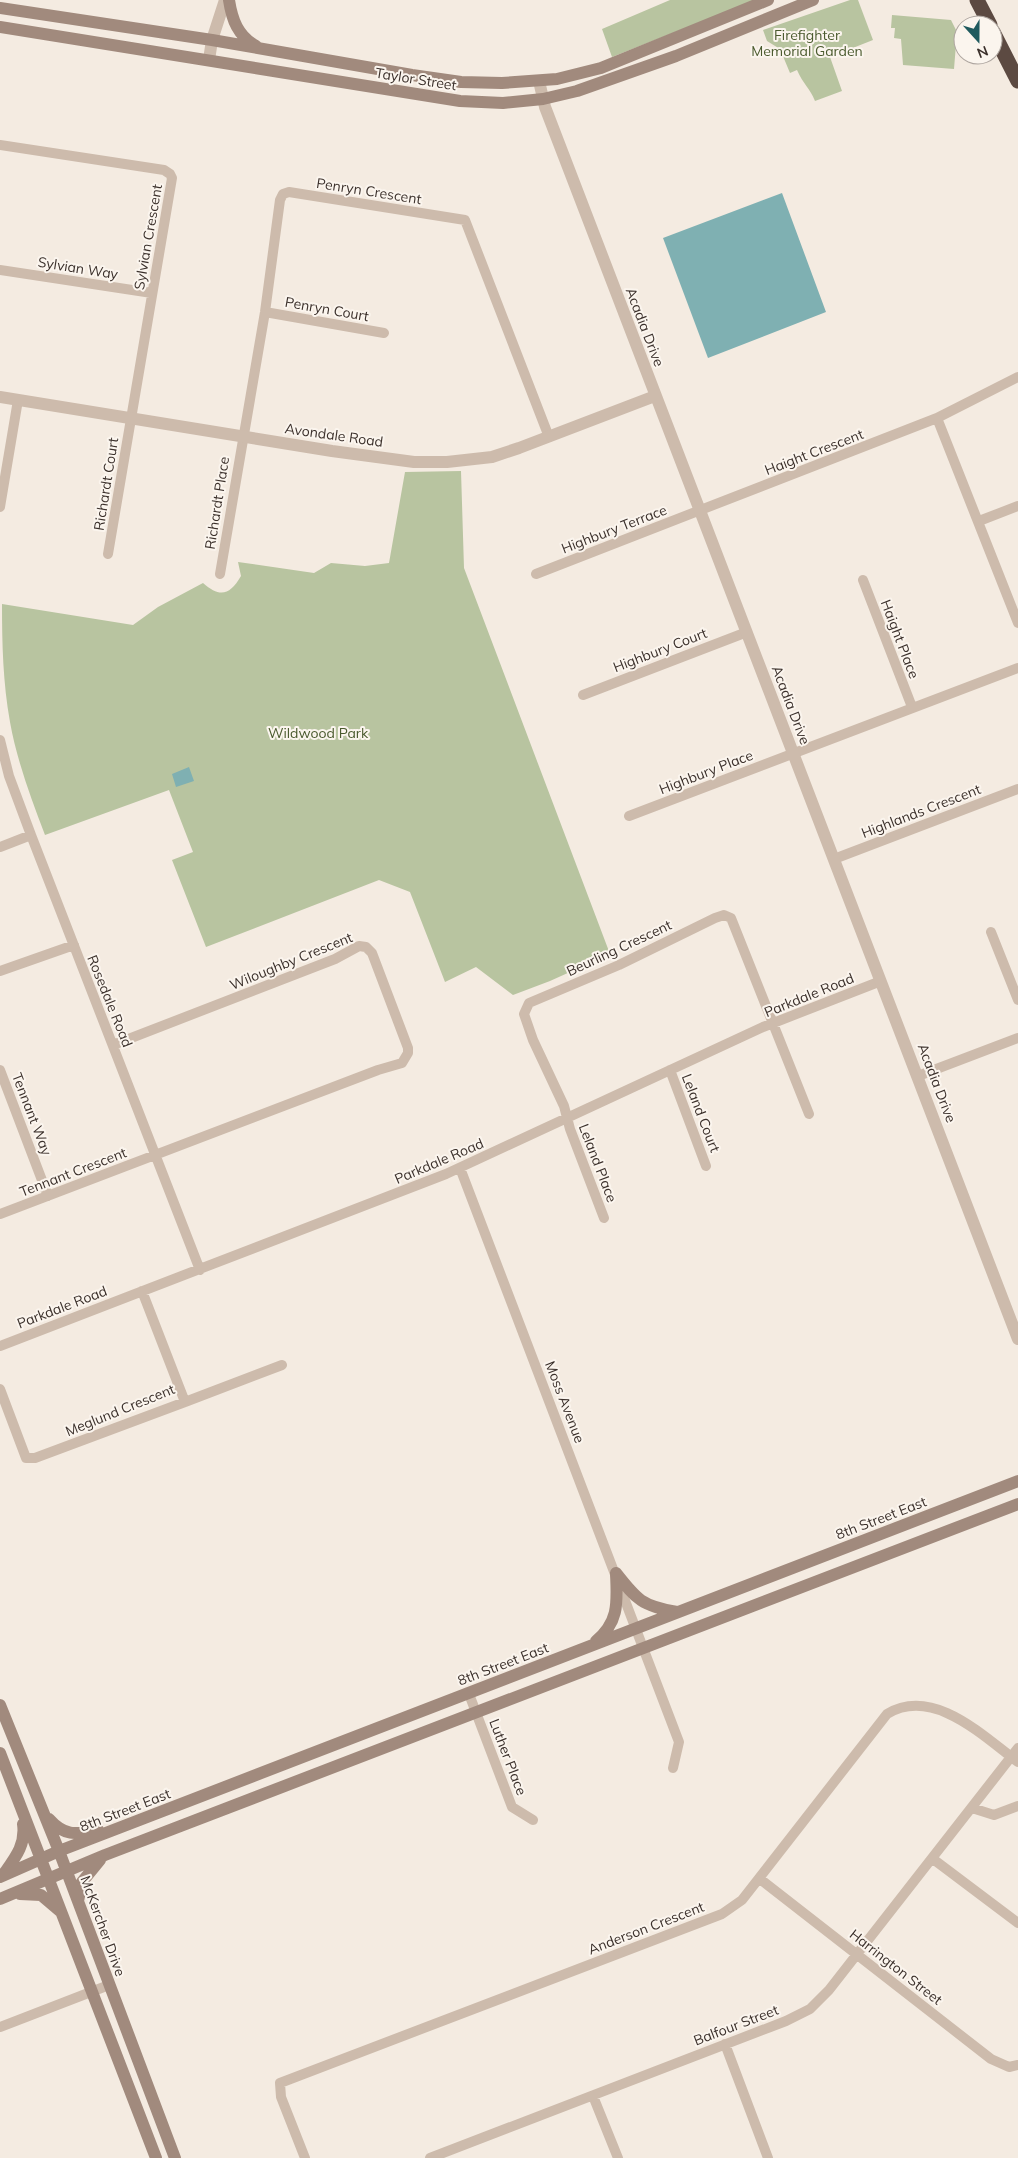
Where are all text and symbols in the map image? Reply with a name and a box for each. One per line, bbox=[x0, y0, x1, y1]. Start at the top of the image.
north arrow bbox=[953, 15, 1003, 65]
park label: Firefighter Memorial Garden bbox=[751, 26, 863, 60]
text: N bbox=[974, 42, 991, 62]
street label: Taylor Street bbox=[374, 64, 458, 94]
street label: Penryn Crescent bbox=[315, 174, 423, 208]
street label: Sylvian Crescent bbox=[130, 183, 166, 291]
street label: Sylvian Way bbox=[37, 253, 120, 283]
street label: Acadia Drive bbox=[622, 285, 668, 369]
street label: Penryn Court bbox=[284, 293, 370, 325]
street label: Avondale Road bbox=[284, 419, 384, 451]
street label: Haight Crescent bbox=[762, 425, 866, 479]
street label: Richardt Court bbox=[90, 436, 122, 532]
street label: Richardt Place bbox=[201, 455, 233, 551]
street label: Highbury Terrace bbox=[559, 501, 669, 557]
street label: Haight Place bbox=[877, 597, 923, 681]
street label: Highbury Court bbox=[610, 624, 710, 676]
street label: Acadia Drive bbox=[768, 663, 814, 747]
park label: Wildwood Park bbox=[268, 724, 369, 742]
street label: Highbury Place bbox=[657, 746, 755, 798]
street label: Highlands Crescent bbox=[859, 780, 983, 842]
street label: Beurling Crescent bbox=[564, 916, 675, 980]
street label: Wiloughby Crescent bbox=[227, 928, 355, 994]
street label: Rosedale Road bbox=[83, 952, 137, 1050]
street label: Parkdale Road bbox=[762, 969, 856, 1021]
street label: Acadia Drive bbox=[914, 1041, 960, 1125]
street label: Tennant Way bbox=[8, 1070, 56, 1158]
street label: Leland Court bbox=[678, 1071, 724, 1155]
street label: Leland Place bbox=[575, 1121, 621, 1205]
street label: Parkdale Road bbox=[392, 1134, 486, 1188]
street label: Tennant Crescent bbox=[17, 1143, 129, 1201]
street label: Parkdale Road bbox=[14, 1282, 110, 1332]
street label: Moss Avenue bbox=[541, 1358, 589, 1446]
street label: Meglund Crescent bbox=[63, 1380, 177, 1440]
street label: 8th Street East bbox=[833, 1492, 929, 1544]
street label: 8th Street East bbox=[455, 1638, 551, 1690]
street label: Luther Place bbox=[485, 1716, 531, 1798]
street label: 8th Street East bbox=[77, 1784, 173, 1836]
street label: McKercher Drive bbox=[76, 1873, 130, 1979]
street label: Anderson Crescent bbox=[585, 1898, 707, 1958]
street label: Harrington Street bbox=[846, 1925, 946, 2009]
street label: Balfour Street bbox=[691, 2001, 781, 2049]

